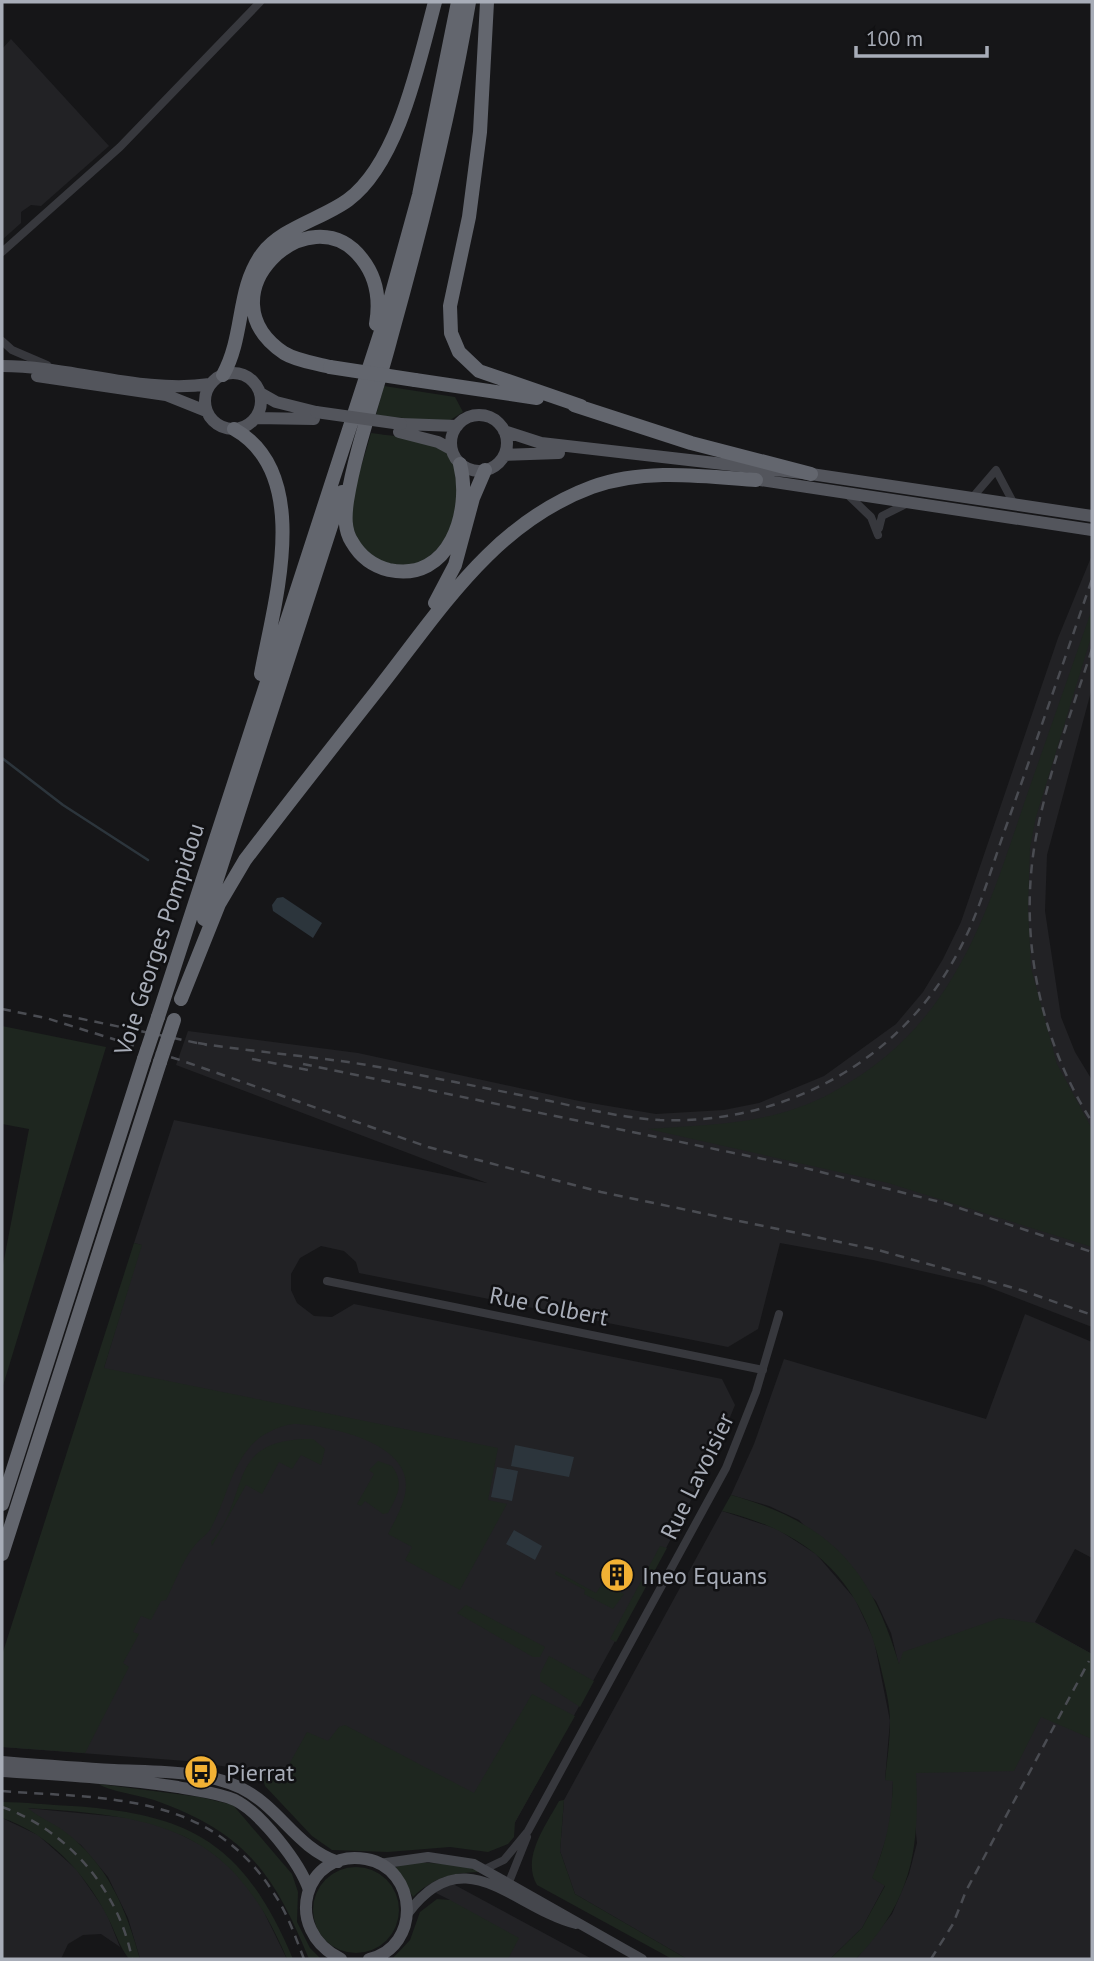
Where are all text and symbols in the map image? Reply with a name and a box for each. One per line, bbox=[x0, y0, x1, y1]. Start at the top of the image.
scale bar bbox=[856, 14, 987, 58]
text: 100 m bbox=[866, 25, 923, 52]
street label: Voie Georges Pompidou bbox=[106, 819, 211, 1060]
street label: Rue Colbert bbox=[487, 1279, 611, 1333]
street label: Rue Lavoisier bbox=[653, 1408, 741, 1544]
building icon: Ineo Equans bbox=[598, 1556, 636, 1594]
place label: Ineo Equans bbox=[642, 1560, 767, 1591]
bus stop icon: Pierrat bbox=[182, 1753, 220, 1791]
place label: Pierrat bbox=[226, 1757, 294, 1788]

